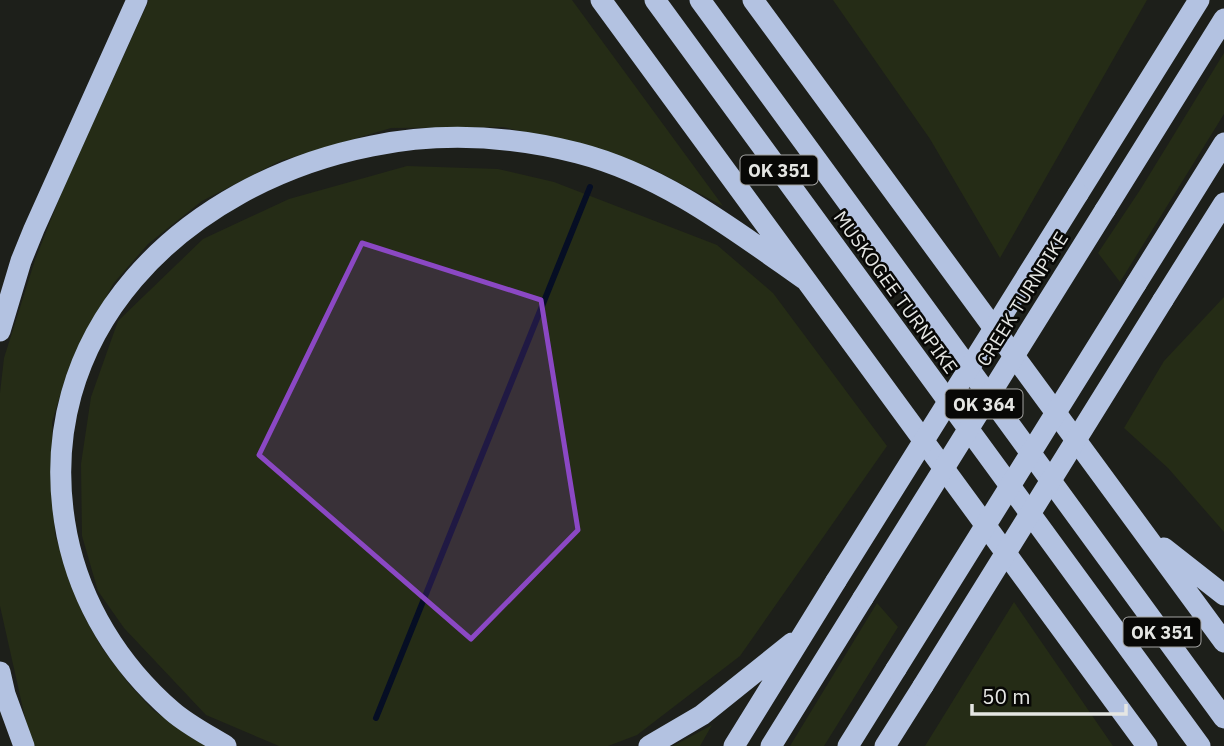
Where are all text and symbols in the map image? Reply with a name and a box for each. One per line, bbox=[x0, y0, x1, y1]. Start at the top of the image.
road number: OK 351 bbox=[740, 155, 818, 184]
street label: MUSKOGEE TURNPIKE bbox=[829, 206, 963, 378]
street label: CREEK TURNPIKE bbox=[971, 227, 1073, 371]
road number: OK 364 bbox=[946, 390, 1023, 418]
road number: OK 351 bbox=[1124, 618, 1200, 646]
scale bar bbox=[972, 672, 1126, 716]
text: 50 m bbox=[982, 682, 1031, 710]

